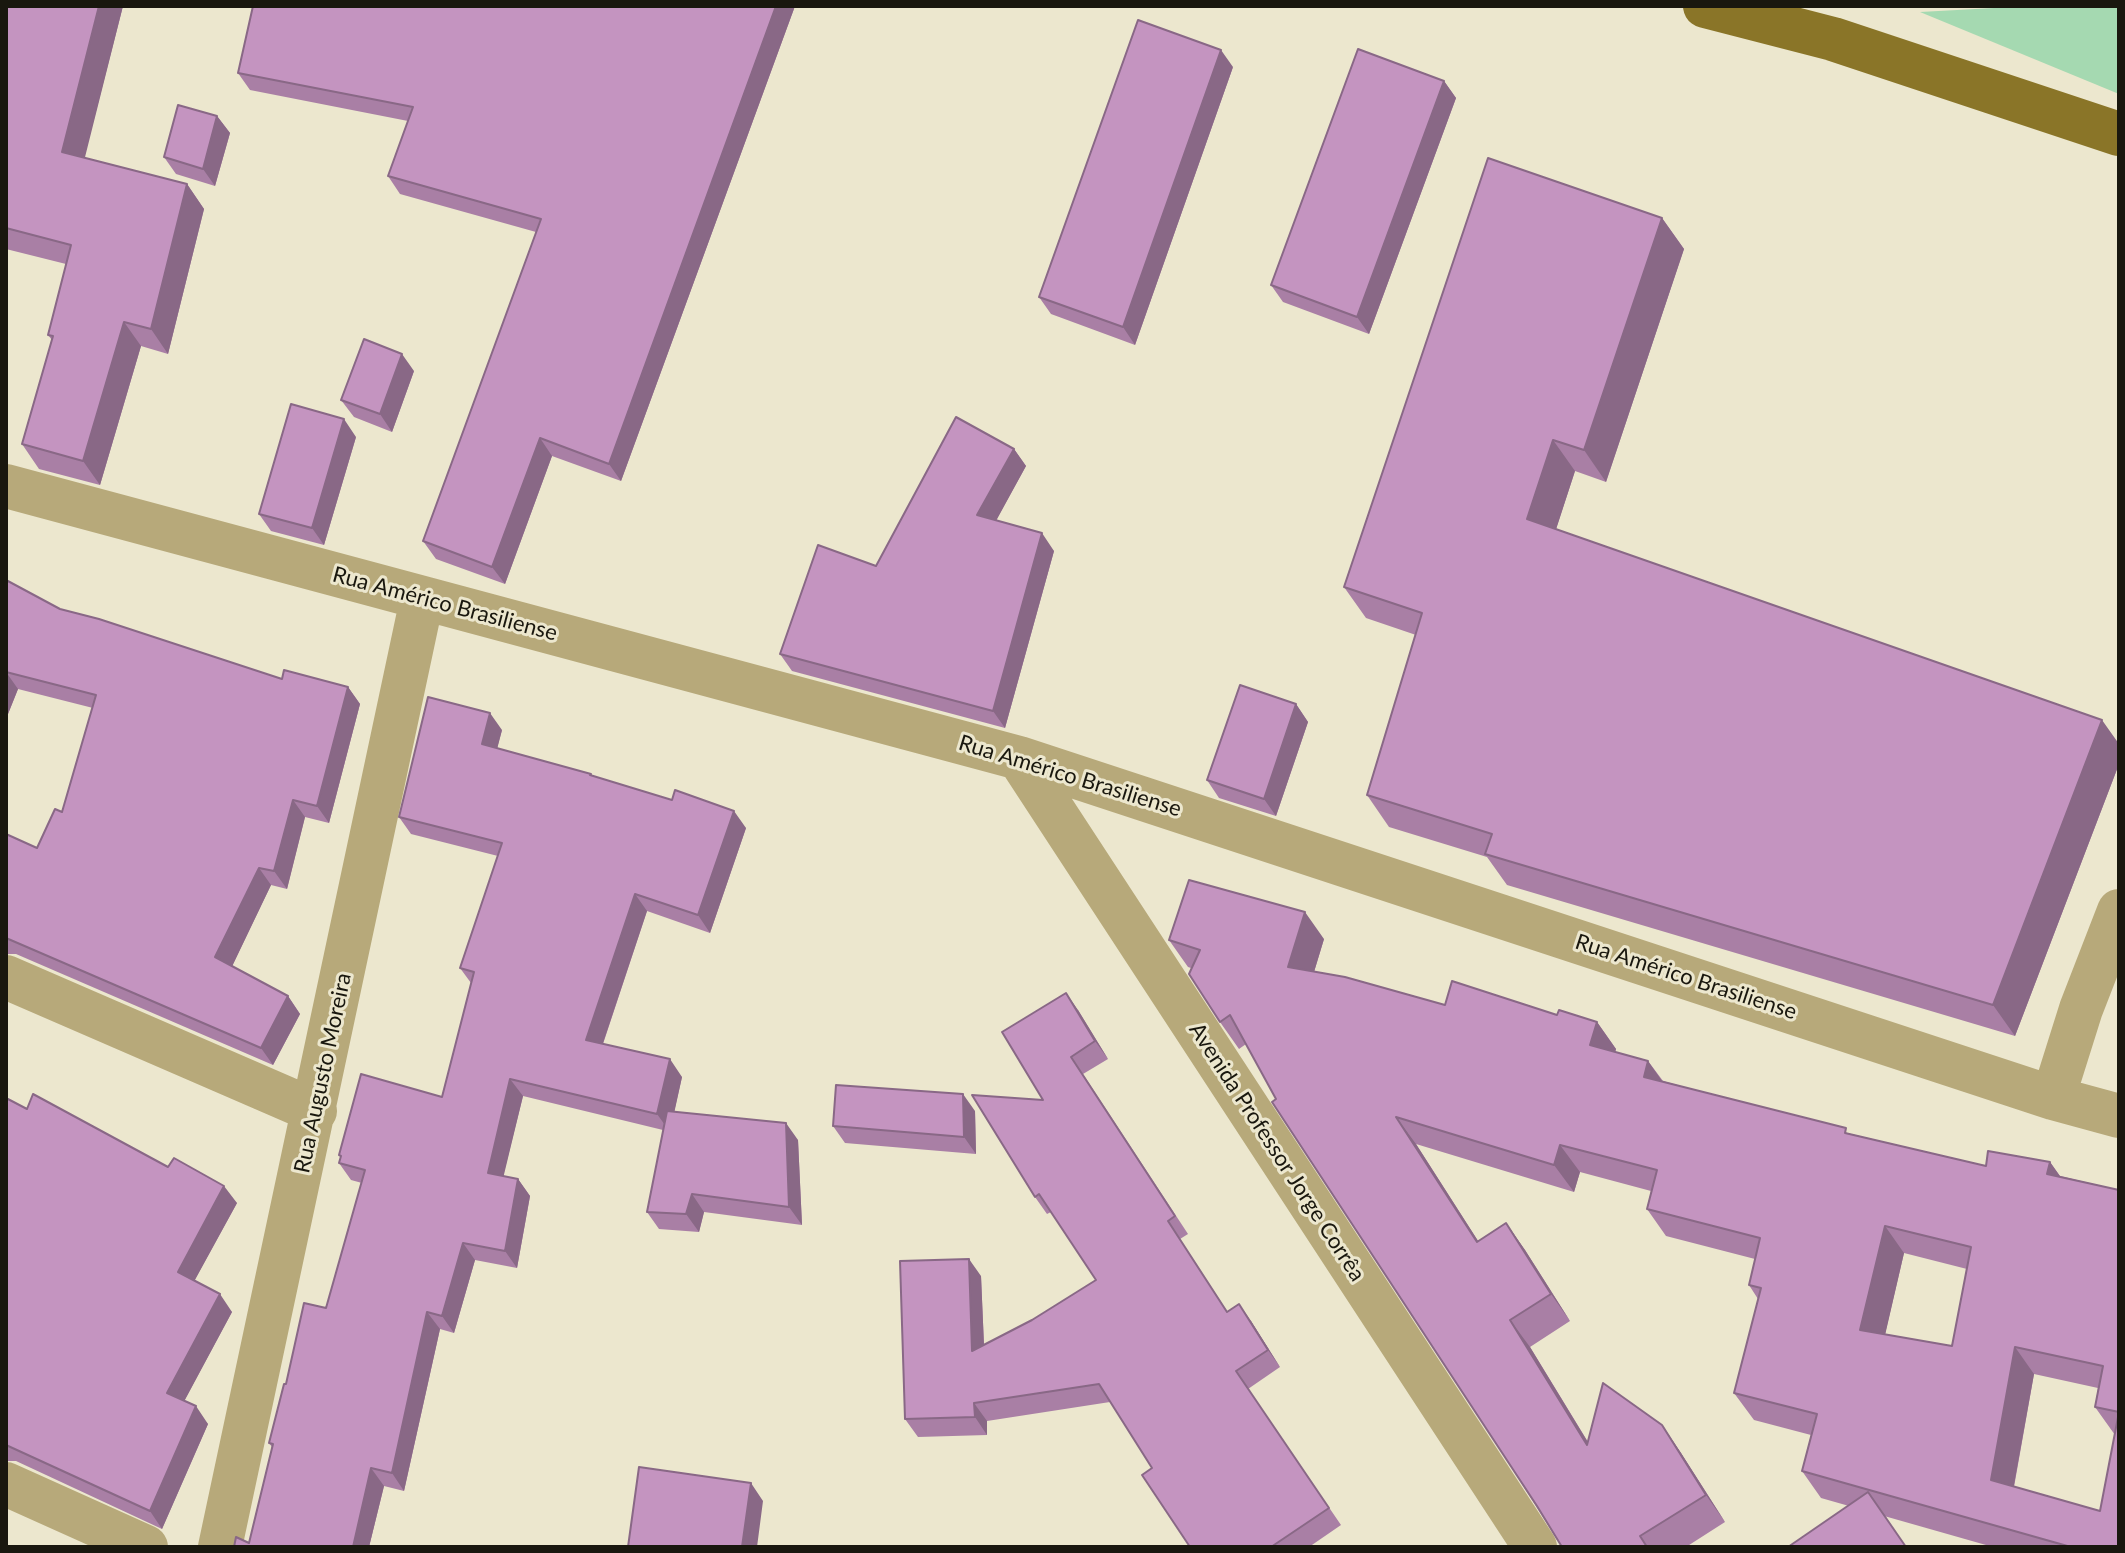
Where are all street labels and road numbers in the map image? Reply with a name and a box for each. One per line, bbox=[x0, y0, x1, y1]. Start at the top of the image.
street label: Rua Américo Brasiliense bbox=[330, 561, 560, 647]
street label: Rua Américo Brasiliense bbox=[955, 730, 1185, 822]
street label: Rua Américo Brasiliense bbox=[1572, 929, 1800, 1025]
street label: Rua Augusto Moreira bbox=[289, 970, 357, 1176]
street label: Avenida Professor Jorge Corrêa bbox=[1183, 1018, 1371, 1286]

